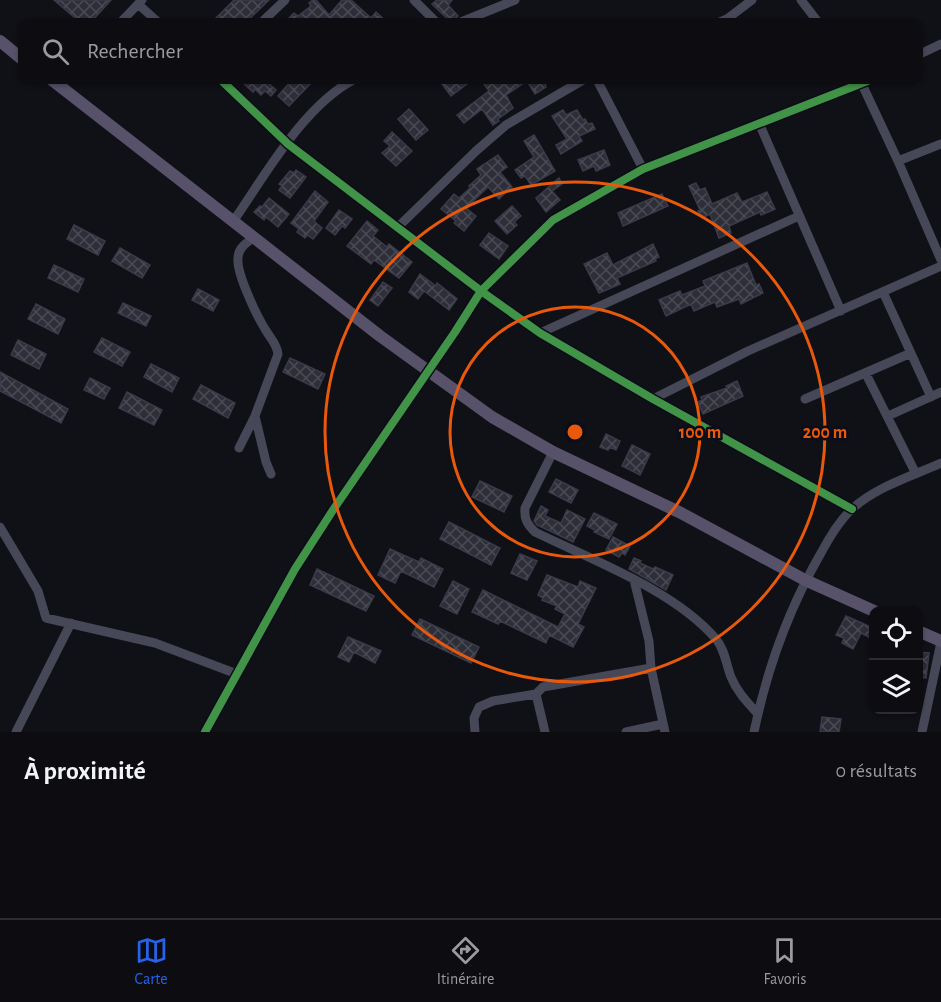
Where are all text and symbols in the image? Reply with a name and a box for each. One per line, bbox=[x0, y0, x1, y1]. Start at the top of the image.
search box bbox=[18, 18, 923, 84]
icon: search bbox=[39, 35, 72, 68]
text: Rechercher bbox=[87, 40, 183, 62]
centre of rings bbox=[565, 422, 585, 442]
text: 100 m bbox=[679, 424, 721, 442]
text: 200 m bbox=[803, 424, 847, 442]
map controls bbox=[869, 606, 923, 714]
button: locate bbox=[869, 606, 923, 660]
button: layers bbox=[869, 660, 923, 714]
text: À proximité bbox=[24, 758, 146, 784]
text: 0 résultats bbox=[836, 761, 917, 781]
tab: Carte bbox=[135, 934, 168, 989]
tab: Itinéraire bbox=[437, 934, 494, 989]
tab: Favoris bbox=[764, 934, 806, 989]

